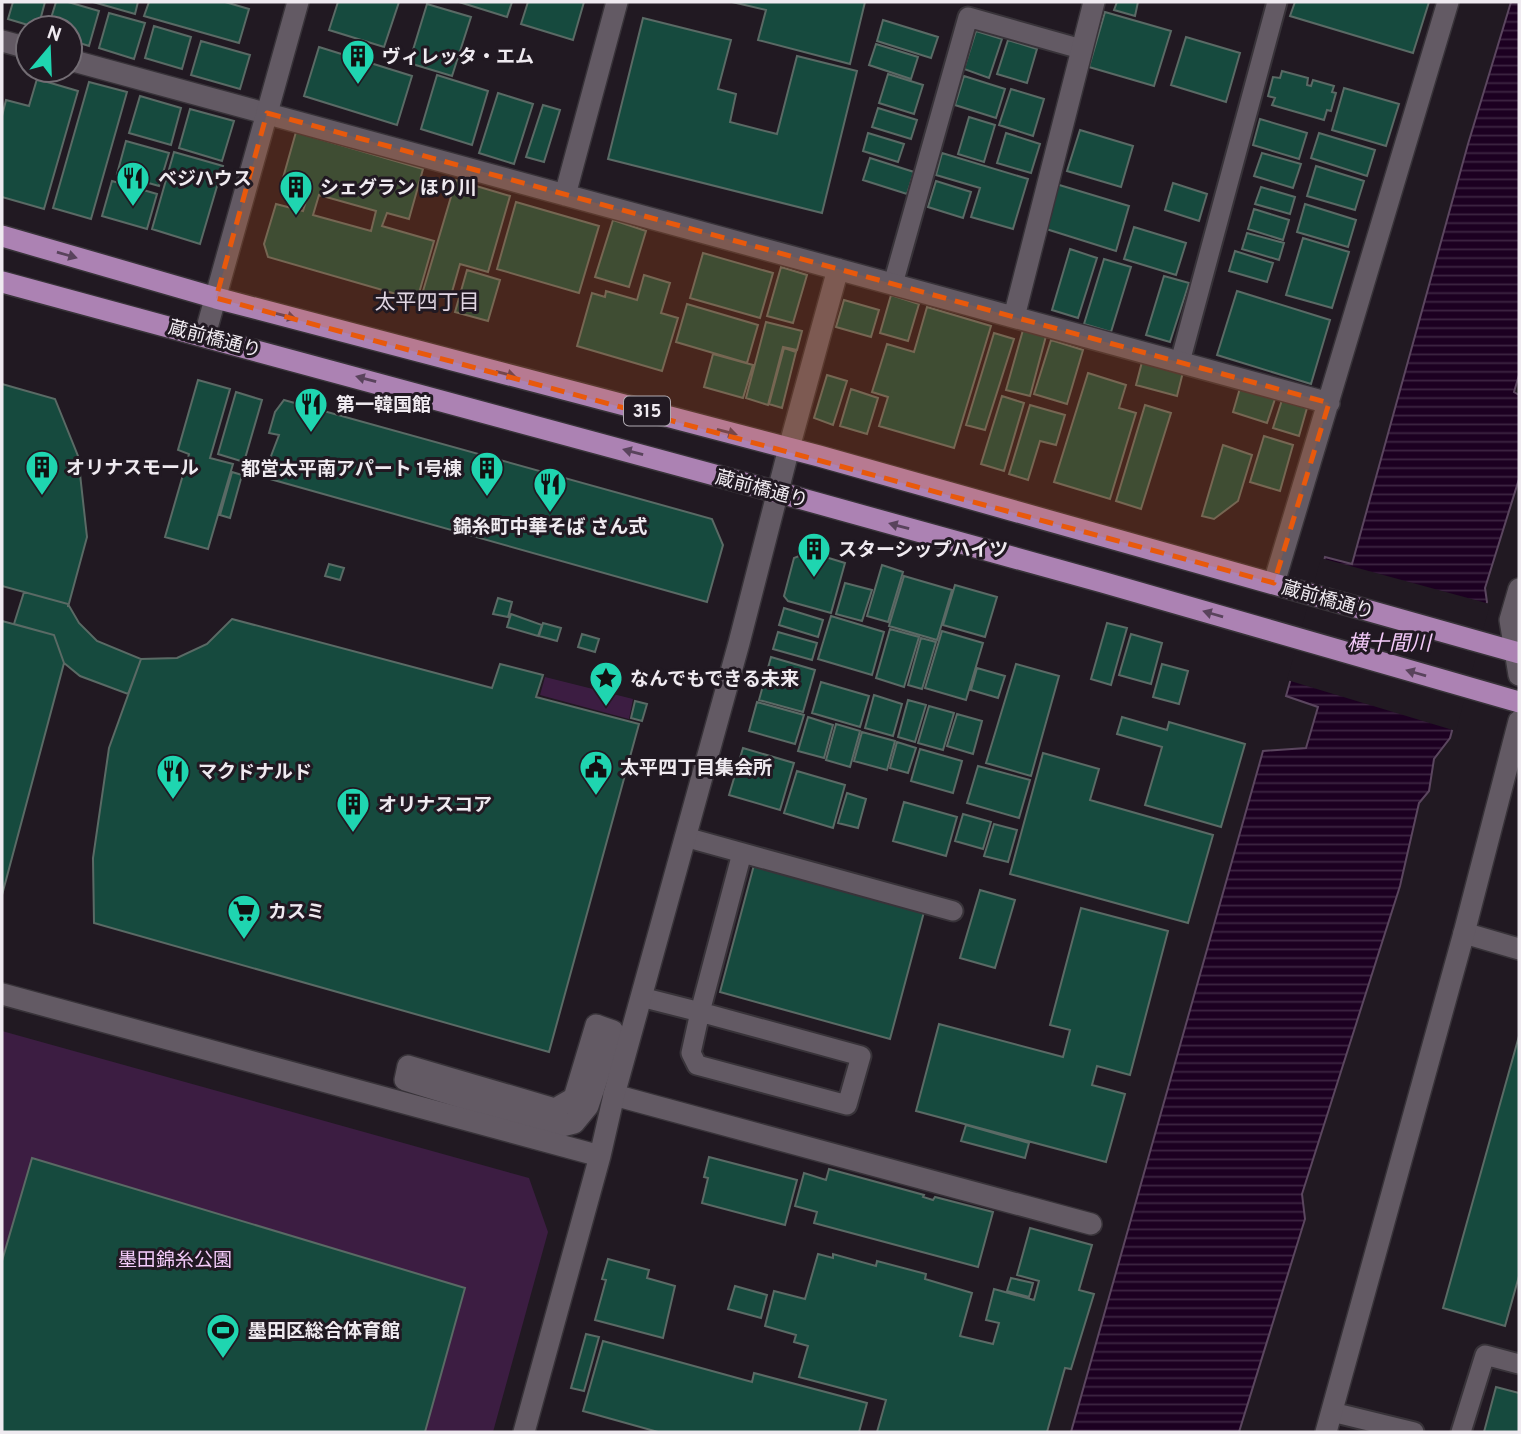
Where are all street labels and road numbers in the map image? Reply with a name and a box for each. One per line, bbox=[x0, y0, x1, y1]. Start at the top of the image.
street label: 蔵前橋通り bbox=[165, 316, 263, 364]
road number: 315 bbox=[624, 396, 670, 426]
street label: 蔵前橋通り bbox=[712, 466, 810, 514]
street label: 蔵前橋通り bbox=[1278, 576, 1376, 626]

